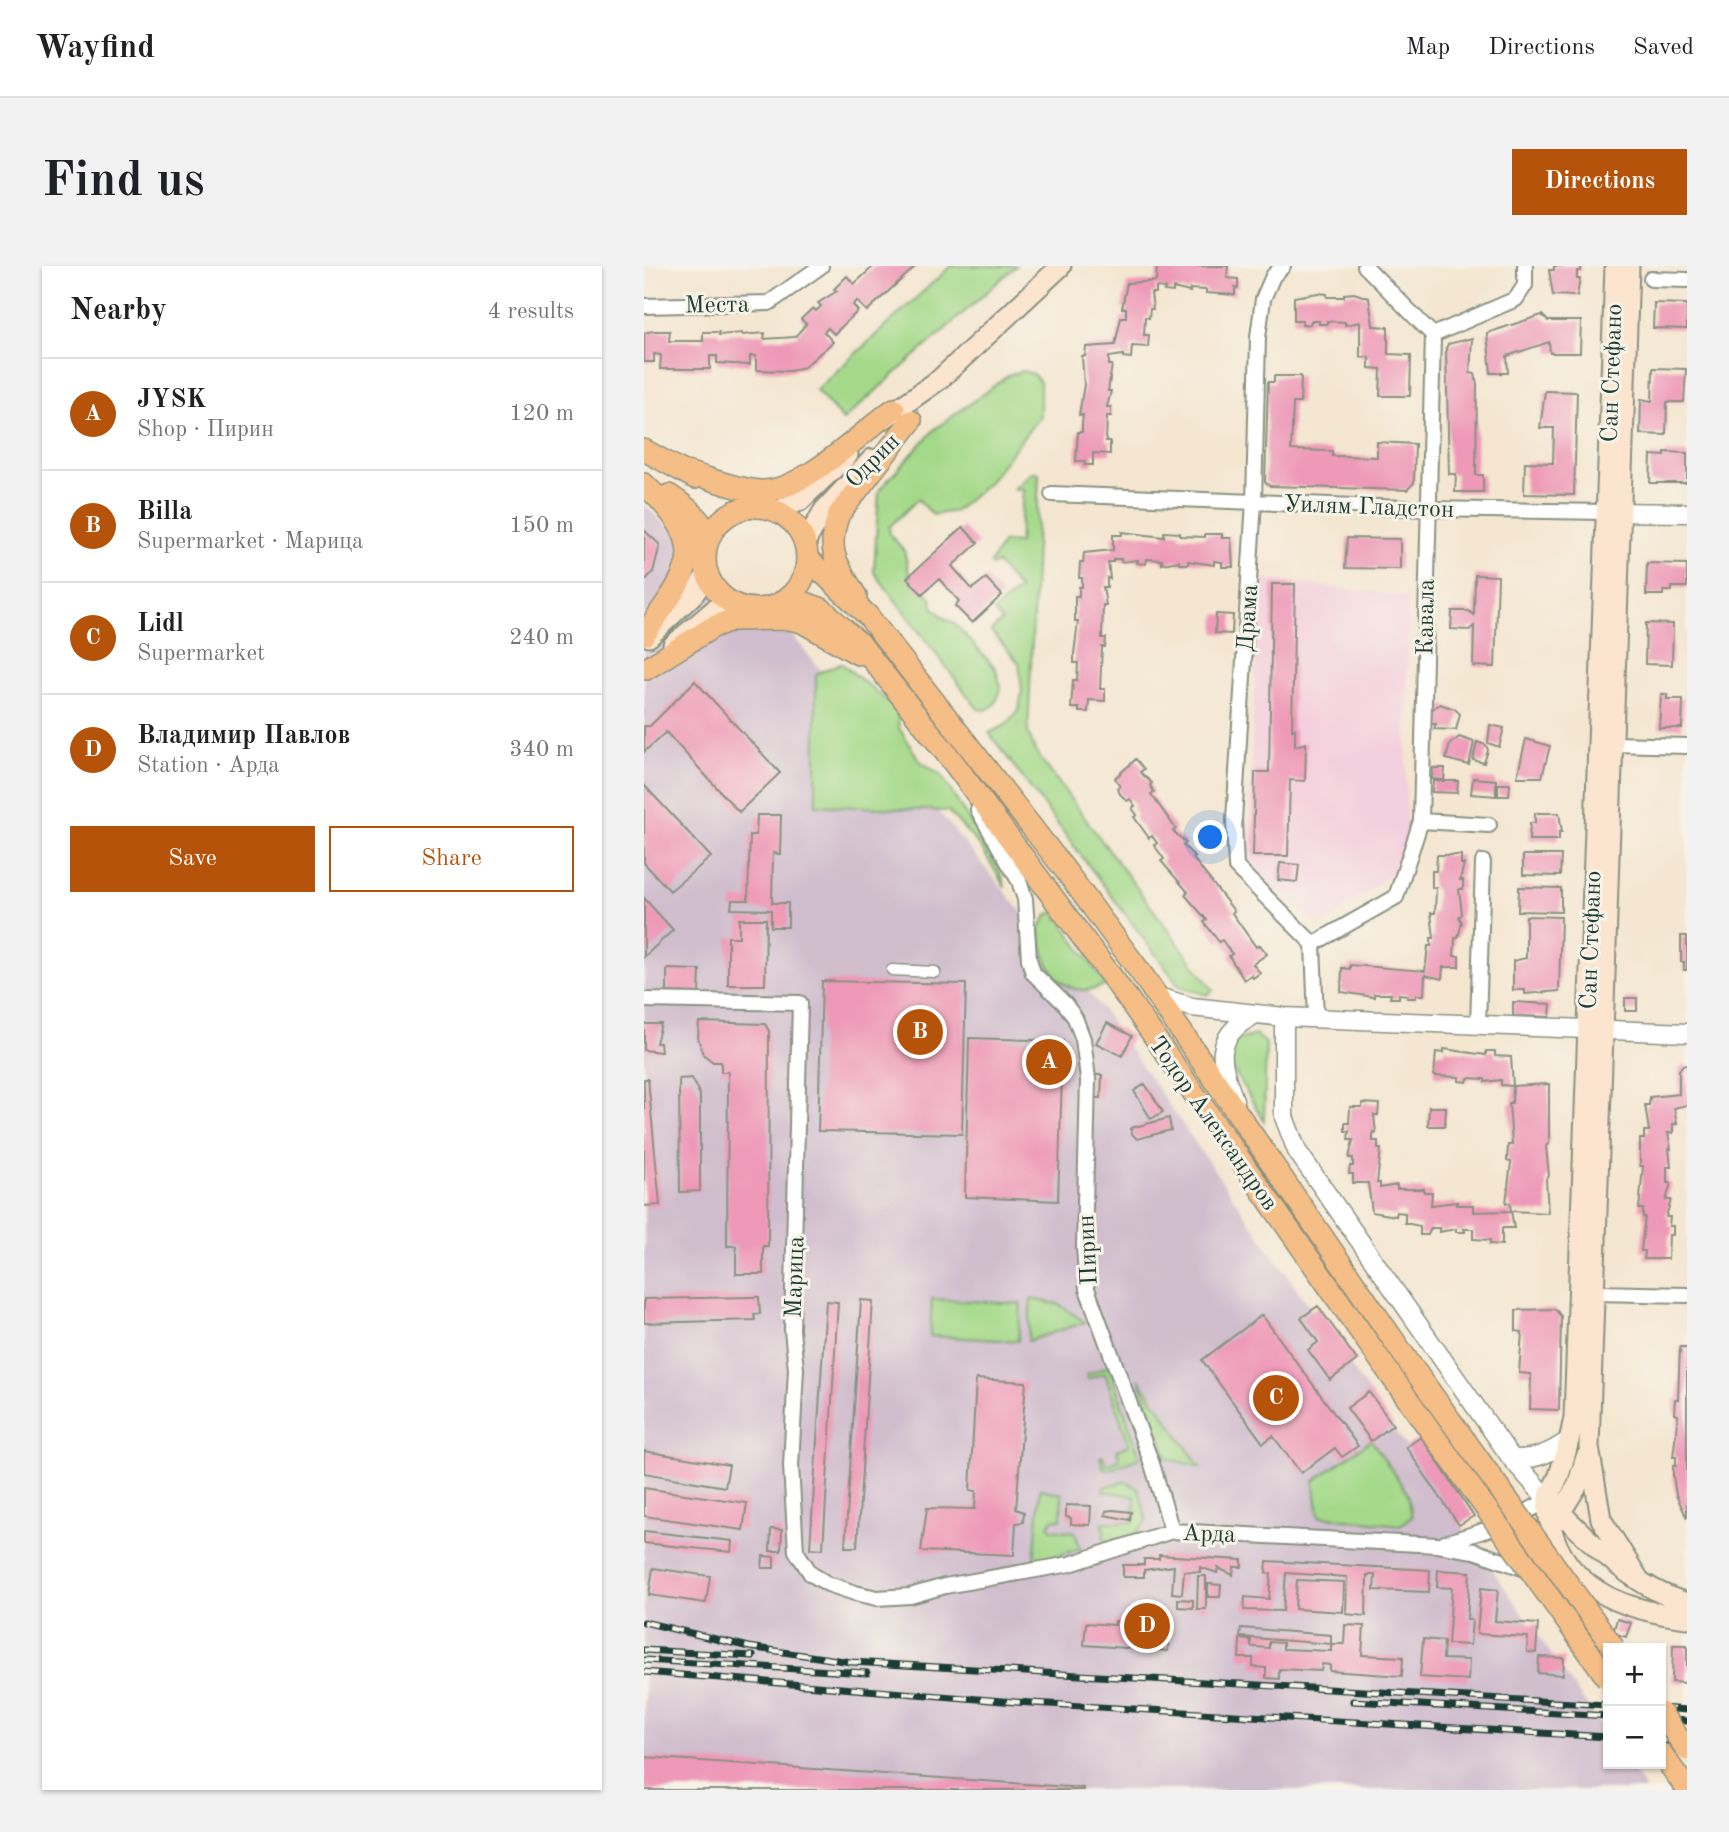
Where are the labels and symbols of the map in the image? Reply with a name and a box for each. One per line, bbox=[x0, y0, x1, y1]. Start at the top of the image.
street label: Места bbox=[684, 293, 750, 319]
street label: Сан Стефано bbox=[1599, 303, 1627, 443]
street label: Одрин bbox=[842, 430, 905, 493]
street label: Уилям Гладстон bbox=[1283, 493, 1454, 523]
street label: Кавала bbox=[1414, 578, 1440, 656]
street label: Драма bbox=[1235, 583, 1263, 653]
your location bbox=[1193, 820, 1227, 854]
street label: Сан Стефано bbox=[1578, 870, 1606, 1010]
pin: B bbox=[897, 1006, 943, 1058]
street label: Тодор Александров bbox=[1143, 1033, 1281, 1215]
pin: A bbox=[1026, 1036, 1072, 1088]
street label: Пирин bbox=[1075, 1214, 1103, 1286]
street label: Марица bbox=[783, 1235, 809, 1319]
pin: C bbox=[1253, 1372, 1299, 1424]
street label: Арда bbox=[1182, 1522, 1236, 1548]
pin: D bbox=[1124, 1600, 1170, 1652]

